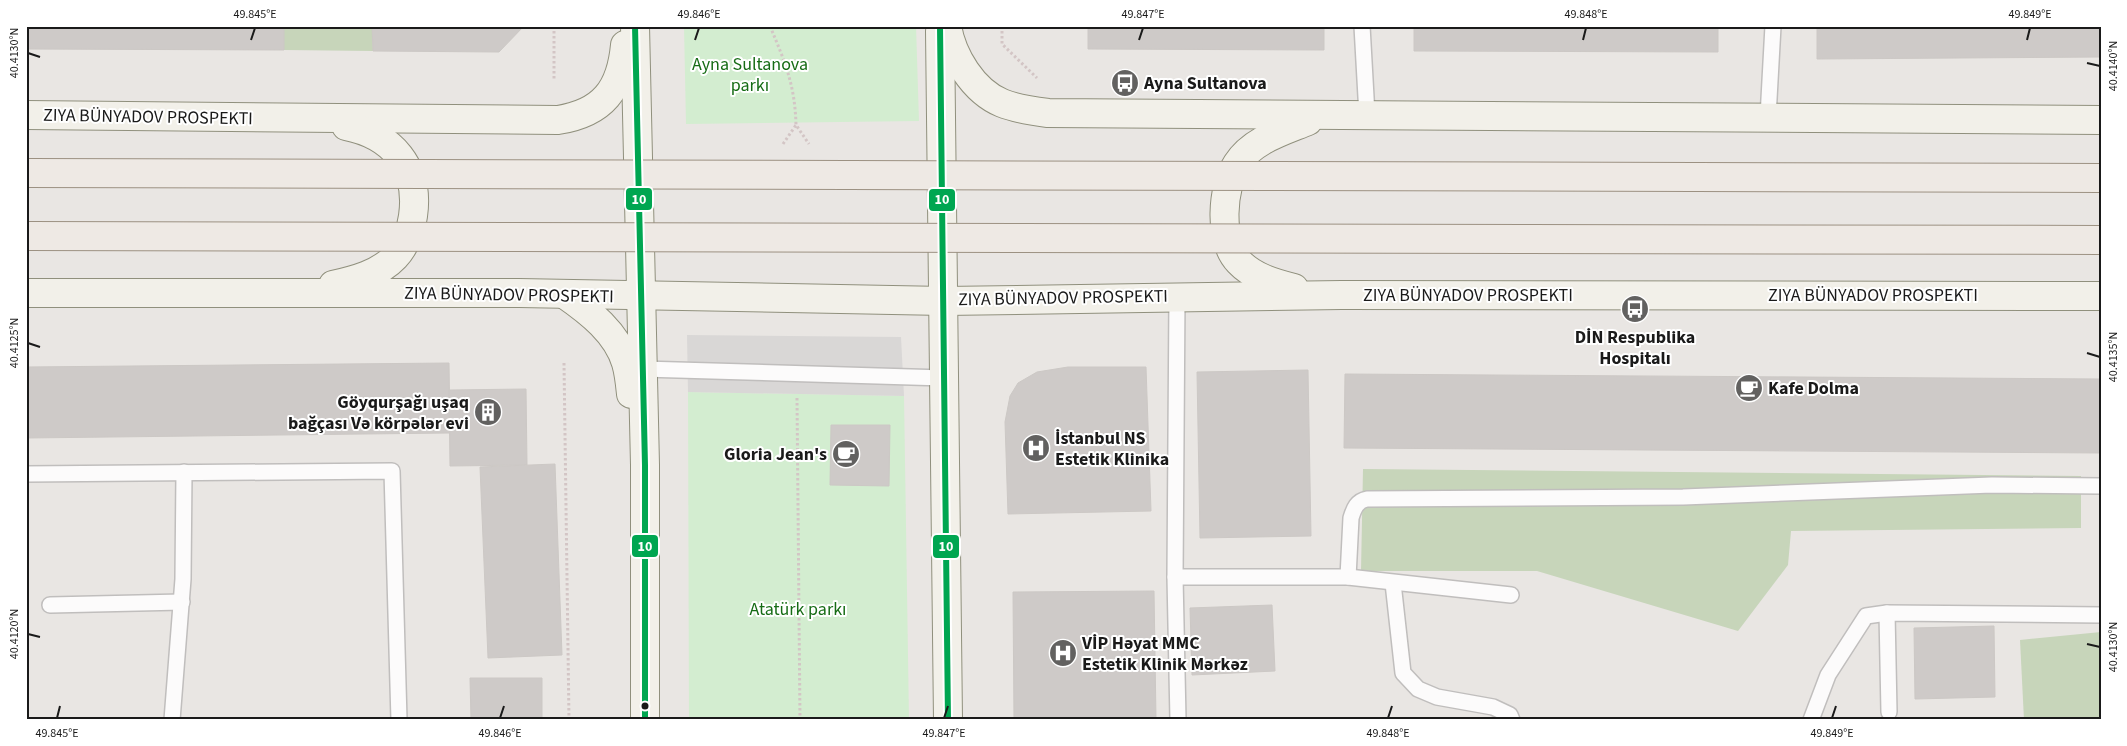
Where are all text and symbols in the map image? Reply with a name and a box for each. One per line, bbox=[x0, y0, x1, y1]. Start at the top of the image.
text: 49.845°E bbox=[233, 6, 277, 23]
text: 49.846°E bbox=[677, 6, 721, 23]
text: 49.847°E bbox=[1121, 6, 1165, 23]
text: 49.848°E bbox=[1564, 6, 1608, 23]
text: 49.849°E bbox=[2008, 6, 2052, 23]
text: 40.4130°N bbox=[6, 28, 23, 78]
text: 40.4140°N bbox=[2105, 41, 2122, 91]
park label: Ayna Sultanova parkı bbox=[692, 52, 808, 98]
bus stop icon: Ayna Sultanova bbox=[1110, 68, 1140, 98]
place label: Ayna Sultanova bbox=[1143, 71, 1267, 96]
street label: ZIYA BÜNYADOV PROSPEKTI bbox=[43, 103, 253, 131]
line badge: 10 bbox=[625, 187, 653, 211]
line badge: 10 bbox=[928, 188, 956, 212]
text: 10 bbox=[632, 190, 646, 210]
text: 10 bbox=[935, 190, 949, 210]
street label: ZIYA BÜNYADOV PROSPEKTI bbox=[404, 281, 614, 309]
street label: ZIYA BÜNYADOV PROSPEKTI bbox=[1363, 283, 1573, 308]
street label: ZIYA BÜNYADOV PROSPEKTI bbox=[1768, 283, 1978, 308]
street label: ZIYA BÜNYADOV PROSPEKTI bbox=[958, 284, 1168, 312]
bus stop icon: DİN Respublika Hospitalı bbox=[1620, 294, 1650, 324]
text: 40.4125°N bbox=[6, 318, 23, 368]
place label: DİN Respublika Hospitalı bbox=[1575, 325, 1695, 371]
text: 40.4135°N bbox=[2105, 332, 2122, 382]
cafe icon: Kafe Dolma bbox=[1734, 373, 1764, 403]
place label: Kafe Dolma bbox=[1768, 376, 1859, 401]
place label: Göyqurşağı uşaq bağçası Və körpələr evi bbox=[288, 390, 469, 436]
building icon: Göyqurşağı uşaq bağçası Və körpələr evi bbox=[473, 397, 503, 427]
place label: İstanbul NS Estetik Klinika bbox=[1055, 426, 1169, 472]
hospital icon: İstanbul NS Estetik Klinika bbox=[1021, 433, 1051, 463]
cafe icon: Gloria Jean's bbox=[831, 439, 861, 469]
place label: Gloria Jean's bbox=[724, 442, 827, 467]
line badge: 10 bbox=[631, 534, 659, 558]
line badge: 10 bbox=[932, 534, 960, 559]
text: 10 bbox=[638, 537, 652, 557]
text: 10 bbox=[939, 537, 953, 557]
park label: Atatürk parkı bbox=[749, 597, 847, 622]
text: 40.4120°N bbox=[6, 609, 23, 659]
text: 40.4130°N bbox=[2105, 622, 2122, 672]
place label: VİP Həyat MMC Estetik Klinik Mərkəz bbox=[1081, 631, 1248, 677]
hospital icon: VİP Həyat MMC Estetik Klinik Mərkəz bbox=[1048, 638, 1078, 668]
unlabelled marker bbox=[640, 701, 650, 711]
text: 49.845°E bbox=[35, 725, 79, 742]
text: 49.846°E bbox=[478, 725, 522, 742]
text: 49.847°E bbox=[922, 725, 966, 742]
text: 49.848°E bbox=[1366, 725, 1410, 742]
text: 49.849°E bbox=[1810, 725, 1854, 742]

